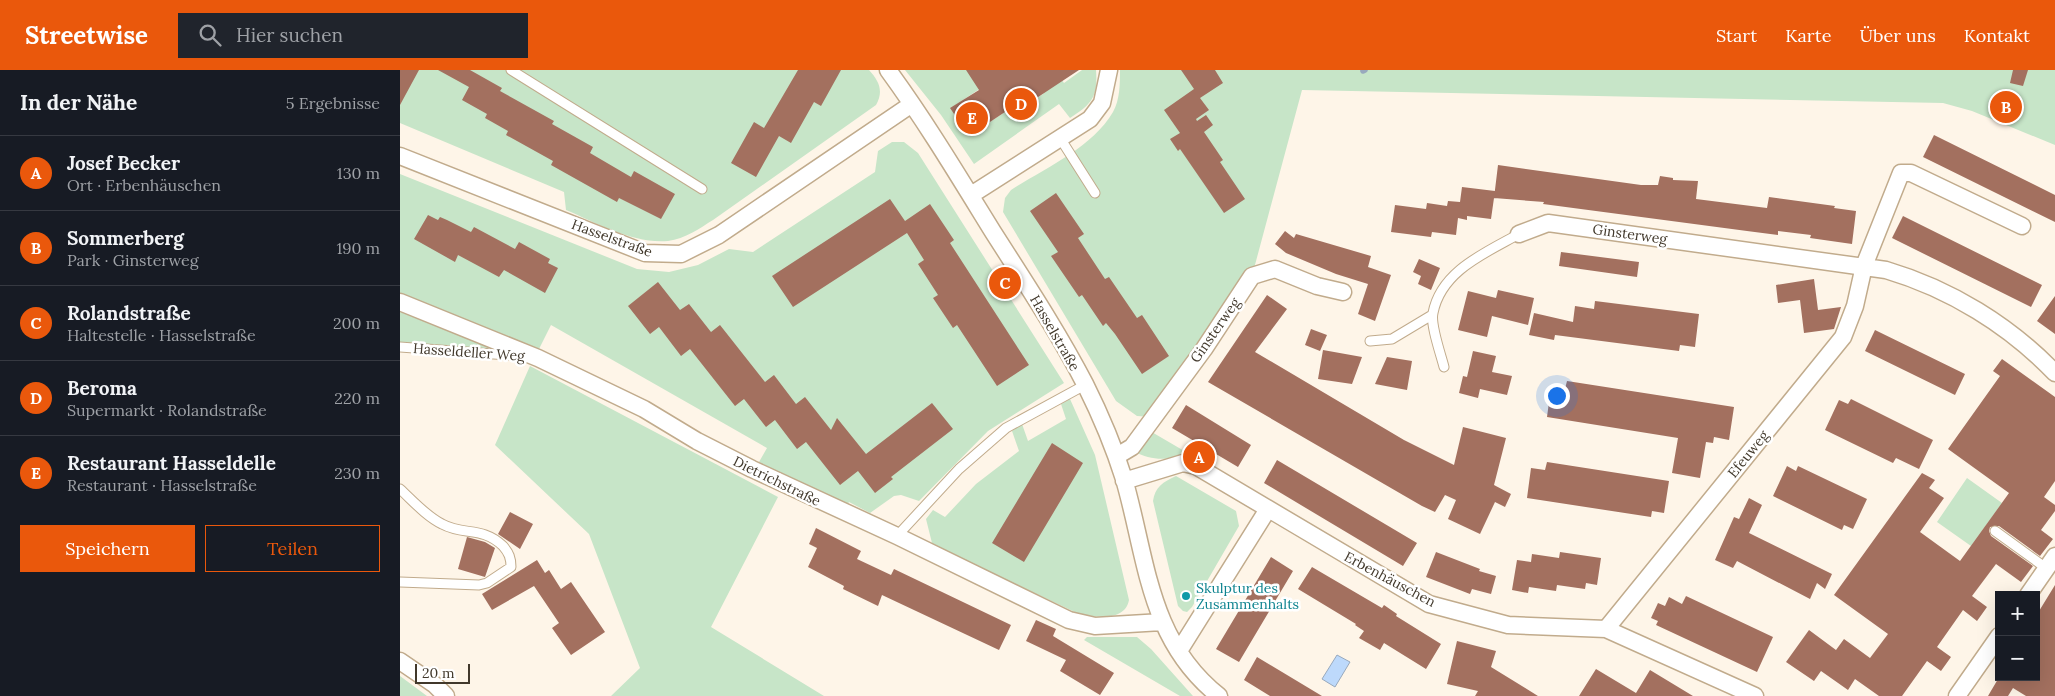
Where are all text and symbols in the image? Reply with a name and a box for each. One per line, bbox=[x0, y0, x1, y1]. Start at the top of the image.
search box bbox=[178, 13, 528, 58]
text: Streetwise bbox=[25, 20, 148, 51]
icon: search bbox=[196, 21, 224, 49]
text: Hier suchen bbox=[236, 23, 343, 47]
text: Start bbox=[1716, 24, 1757, 47]
text: Karte bbox=[1785, 24, 1831, 47]
text: Über uns bbox=[1859, 24, 1936, 47]
text: Kontakt bbox=[1964, 24, 2030, 47]
pin: D bbox=[1005, 85, 1037, 123]
pin: B bbox=[1990, 88, 2022, 126]
text: In der Nähe bbox=[20, 89, 137, 116]
text: 5 Ergebnisse bbox=[286, 93, 380, 113]
pin: E bbox=[956, 99, 988, 137]
text: Josef Becker bbox=[67, 151, 180, 175]
text: A bbox=[31, 163, 41, 183]
text: 130 m bbox=[337, 163, 380, 183]
text: Ort · Erbenhäuschen bbox=[67, 175, 221, 195]
street label: Hasselstraße bbox=[569, 215, 655, 261]
street label: Ginsterweg bbox=[1592, 220, 1669, 248]
text: Sommerberg bbox=[67, 226, 184, 250]
text: B bbox=[31, 238, 41, 258]
text: 190 m bbox=[336, 238, 380, 258]
text: Park · Ginsterweg bbox=[67, 250, 199, 270]
pin: C bbox=[989, 264, 1021, 302]
street label: Hasselstraße bbox=[1026, 292, 1084, 374]
street label: Ginsterweg bbox=[1186, 294, 1244, 366]
text: Rolandstraße bbox=[67, 301, 191, 325]
text: C bbox=[30, 313, 42, 333]
text: 200 m bbox=[333, 313, 380, 333]
text: Haltestelle · Hasselstraße bbox=[67, 325, 256, 345]
street label: Hasseldeller Weg bbox=[413, 339, 526, 365]
text: Beroma bbox=[67, 376, 137, 400]
your location bbox=[1544, 383, 1570, 409]
text: D bbox=[30, 388, 42, 408]
text: 220 m bbox=[334, 388, 380, 408]
text: Supermarkt · Rolandstraße bbox=[67, 400, 267, 420]
street label: Efeuweg bbox=[1724, 427, 1773, 481]
pin: A bbox=[1183, 438, 1215, 476]
text: Restaurant Hasseldelle bbox=[67, 451, 276, 475]
street label: Dietrichstraße bbox=[730, 452, 824, 510]
text: E bbox=[31, 463, 41, 483]
text: 230 m bbox=[334, 463, 380, 483]
text: Restaurant · Hasselstraße bbox=[67, 475, 257, 495]
button: Speichern bbox=[20, 525, 195, 572]
button: Teilen bbox=[205, 525, 380, 572]
street label: Erbenhäuschen bbox=[1341, 547, 1439, 611]
place label: Skulptur des Zusammenhalts bbox=[1196, 579, 1299, 613]
marker: Skulptur des Zusammenhalts bbox=[1180, 590, 1192, 602]
map controls bbox=[1995, 591, 2040, 681]
button: + bbox=[1995, 591, 2040, 636]
button: − bbox=[1995, 636, 2040, 681]
scale bar bbox=[415, 661, 470, 684]
text: 20 m bbox=[422, 664, 454, 682]

